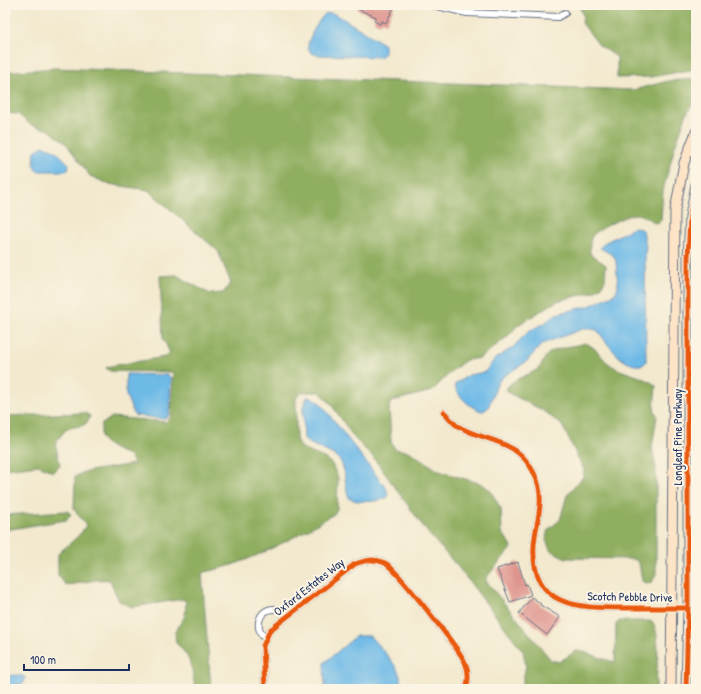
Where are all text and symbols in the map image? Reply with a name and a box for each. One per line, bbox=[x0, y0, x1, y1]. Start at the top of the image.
street label: Longleaf Pine Parkway bbox=[669, 389, 686, 485]
street label: Oxford Estates Way bbox=[270, 554, 348, 620]
street label: Scotch Pebble Drive bbox=[587, 587, 673, 606]
scale bar bbox=[24, 646, 129, 672]
text: 100 m bbox=[30, 651, 56, 668]

